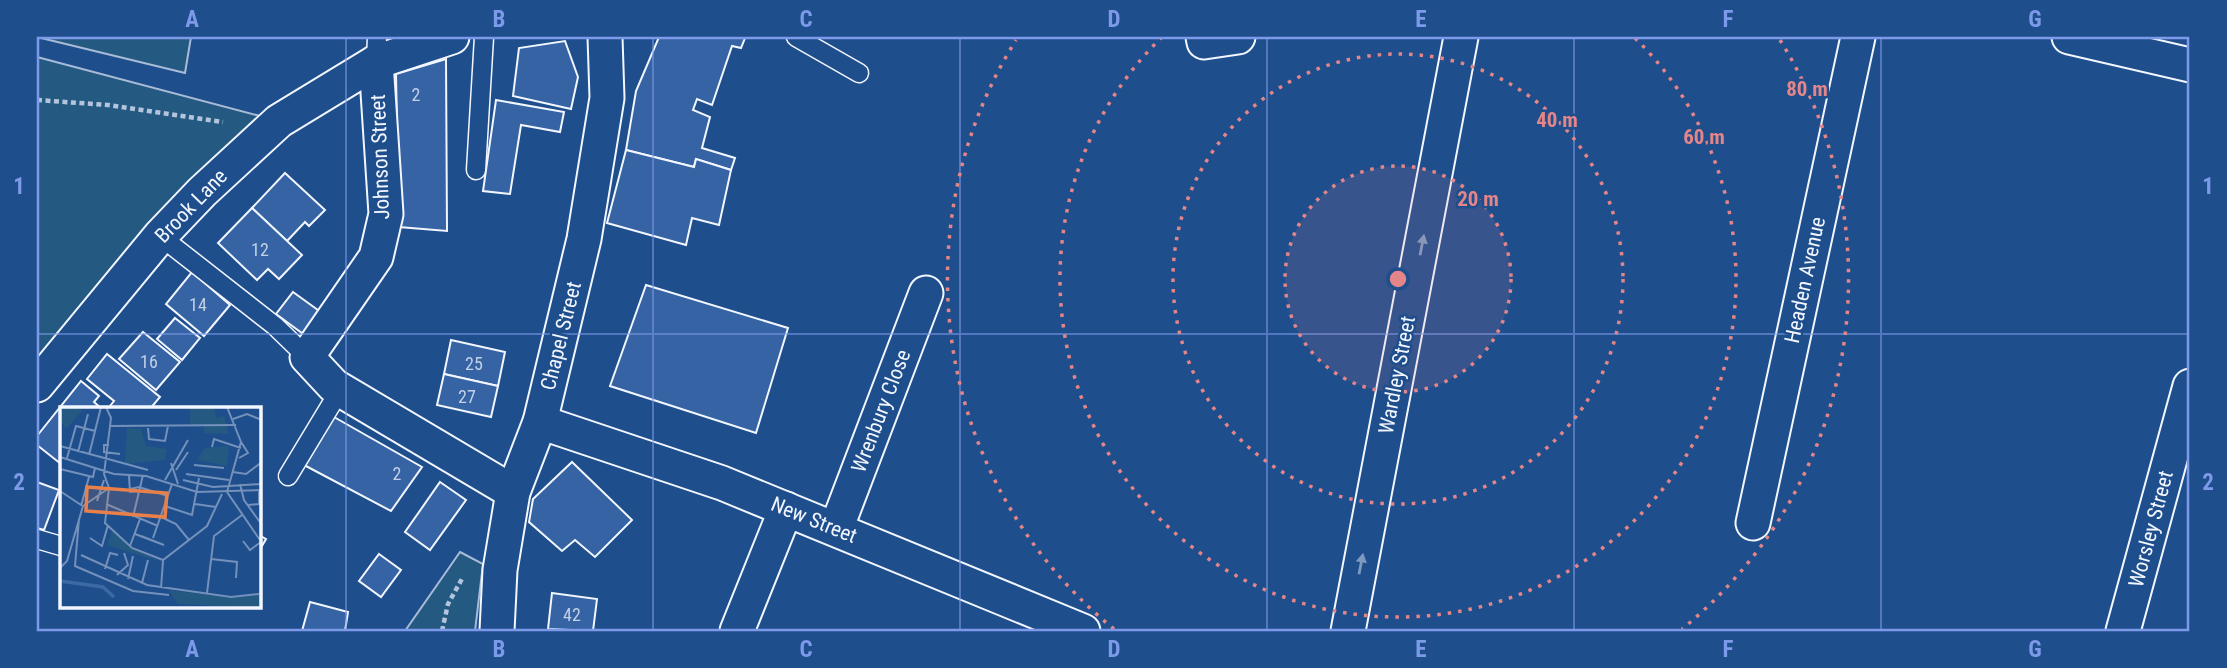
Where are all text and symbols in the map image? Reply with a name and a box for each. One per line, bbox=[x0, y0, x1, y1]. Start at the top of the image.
text: A bbox=[185, 6, 199, 33]
text: B bbox=[493, 6, 505, 33]
text: C bbox=[799, 6, 813, 33]
text: D bbox=[1108, 6, 1121, 33]
text: E bbox=[1415, 6, 1427, 33]
text: F bbox=[1723, 6, 1734, 33]
text: G bbox=[2028, 6, 2042, 33]
text: 80 m bbox=[1786, 77, 1828, 101]
house number: 2 bbox=[412, 84, 421, 105]
street label: Johnson Street bbox=[366, 94, 394, 220]
text: 40 m bbox=[1536, 108, 1578, 132]
text: 60 m bbox=[1683, 125, 1725, 149]
street label: Brook Lane bbox=[150, 164, 232, 248]
text: 1 bbox=[13, 173, 25, 200]
text: 1 bbox=[2202, 173, 2214, 200]
text: 20 m bbox=[1457, 187, 1499, 211]
street label: Headen Avenue bbox=[1780, 214, 1830, 345]
one-way arrow bbox=[1416, 233, 1427, 255]
house number: 12 bbox=[251, 239, 269, 260]
centre of rings bbox=[1386, 267, 1410, 291]
street label: Chapel Street bbox=[536, 279, 586, 393]
house number: 14 bbox=[189, 294, 207, 315]
street label: Wardley Street bbox=[1374, 314, 1420, 436]
street label: Wrenbury Close bbox=[847, 346, 915, 476]
house number: 16 bbox=[140, 351, 158, 372]
house number: 25 bbox=[465, 353, 483, 374]
house number: 27 bbox=[458, 386, 476, 407]
inset map bbox=[60, 407, 261, 608]
house number: 2 bbox=[393, 463, 402, 484]
street label: Worsley Street bbox=[2124, 468, 2178, 590]
text: 2 bbox=[13, 469, 25, 496]
text: 2 bbox=[2202, 469, 2214, 496]
street label: New Street bbox=[768, 492, 860, 548]
one-way arrow bbox=[1355, 553, 1366, 575]
house number: 42 bbox=[563, 604, 581, 625]
text: A bbox=[185, 636, 199, 663]
text: B bbox=[493, 636, 505, 663]
text: C bbox=[799, 636, 813, 663]
text: D bbox=[1108, 636, 1121, 663]
text: E bbox=[1415, 636, 1427, 663]
text: F bbox=[1723, 636, 1734, 663]
text: G bbox=[2028, 636, 2042, 663]

